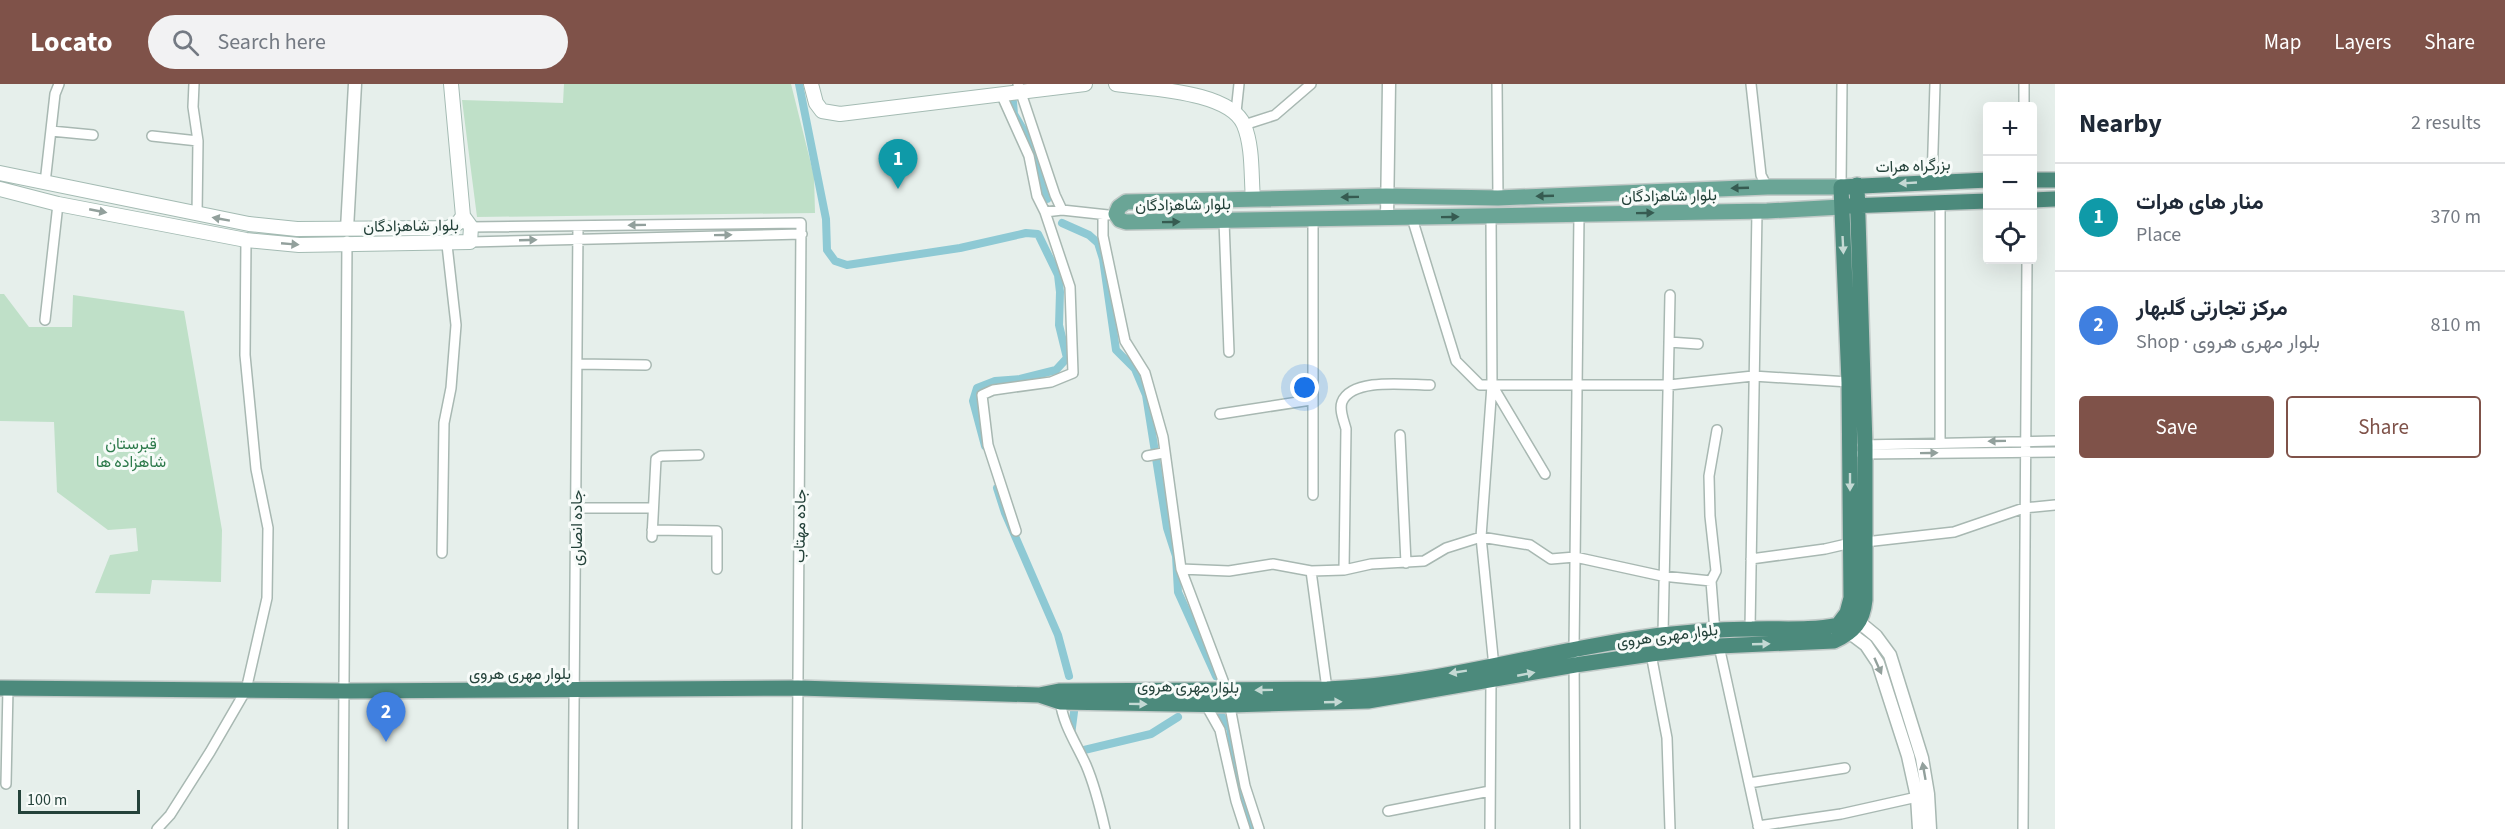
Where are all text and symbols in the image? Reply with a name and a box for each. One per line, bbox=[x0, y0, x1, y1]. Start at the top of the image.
search box bbox=[148, 15, 568, 69]
text: Locato bbox=[30, 22, 112, 62]
icon: search bbox=[169, 26, 202, 59]
text: Search here bbox=[217, 26, 326, 58]
text: Map bbox=[2264, 27, 2301, 57]
text: Layers bbox=[2334, 27, 2391, 57]
text: Share bbox=[2424, 27, 2475, 57]
map controls bbox=[1983, 102, 2037, 264]
button: + bbox=[1983, 102, 2037, 156]
text: Nearby bbox=[2079, 105, 2162, 142]
text: 2 results bbox=[2411, 109, 2481, 137]
pin: 1 bbox=[878, 140, 918, 189]
street label: بزرگراه هرات bbox=[1875, 154, 1951, 178]
button: − bbox=[1983, 156, 2037, 210]
one-way arrow bbox=[1899, 178, 1918, 187]
street label: بلوار شاهزادگان bbox=[1621, 184, 1717, 208]
one-way arrow bbox=[1731, 184, 1750, 193]
text: منار های هرات bbox=[2136, 186, 2264, 218]
one-way arrow bbox=[1536, 191, 1555, 201]
one-way arrow bbox=[1341, 192, 1360, 202]
street label: بلوار شاهزادگان bbox=[1135, 193, 1231, 217]
text: 1 bbox=[2093, 203, 2104, 231]
text: 370 m bbox=[2431, 203, 2481, 231]
one-way arrow bbox=[89, 207, 108, 216]
one-way arrow bbox=[1635, 208, 1654, 218]
button: locate bbox=[1983, 210, 2037, 264]
one-way arrow bbox=[1440, 212, 1459, 222]
one-way arrow bbox=[211, 214, 230, 223]
street label: بلوار شاهزادگان bbox=[363, 214, 459, 238]
one-way arrow bbox=[1161, 217, 1180, 227]
one-way arrow bbox=[628, 220, 647, 229]
text: Place bbox=[2136, 221, 2181, 249]
one-way arrow bbox=[714, 231, 733, 240]
one-way arrow bbox=[519, 236, 538, 245]
one-way arrow bbox=[1838, 236, 1847, 255]
one-way arrow bbox=[281, 239, 300, 249]
text: مرکز تجارتی گلبهار bbox=[2136, 292, 2288, 324]
text: 2 bbox=[2093, 311, 2104, 339]
text: 810 m bbox=[2431, 311, 2481, 339]
text: Shop · بلوار مهری هروی bbox=[2136, 328, 2320, 356]
your location bbox=[1290, 373, 1319, 402]
button: Save bbox=[2079, 396, 2274, 458]
button: Share bbox=[2286, 396, 2481, 458]
park label: قبرستان شاهزاده ها bbox=[96, 433, 166, 473]
one-way arrow bbox=[1987, 436, 2006, 446]
one-way arrow bbox=[1920, 448, 1939, 458]
one-way arrow bbox=[1845, 473, 1855, 492]
street label: جاده مهتاب bbox=[788, 489, 812, 563]
street label: جاده انصاری bbox=[566, 490, 588, 566]
street label: بلوار مهری هروی bbox=[1615, 619, 1719, 653]
one-way arrow bbox=[1751, 640, 1770, 649]
one-way arrow bbox=[1873, 657, 1883, 675]
street label: بلوار مهری هروی bbox=[469, 663, 571, 685]
one-way arrow bbox=[1448, 668, 1467, 677]
one-way arrow bbox=[1517, 669, 1536, 678]
street label: بلوار مهری هروی bbox=[1137, 675, 1239, 699]
one-way arrow bbox=[1255, 686, 1274, 695]
pin: 2 bbox=[366, 692, 406, 742]
one-way arrow bbox=[1324, 698, 1343, 707]
one-way arrow bbox=[1129, 699, 1148, 708]
one-way arrow bbox=[1919, 761, 1928, 780]
scale bar bbox=[18, 787, 140, 814]
text: 100 m bbox=[27, 789, 67, 811]

